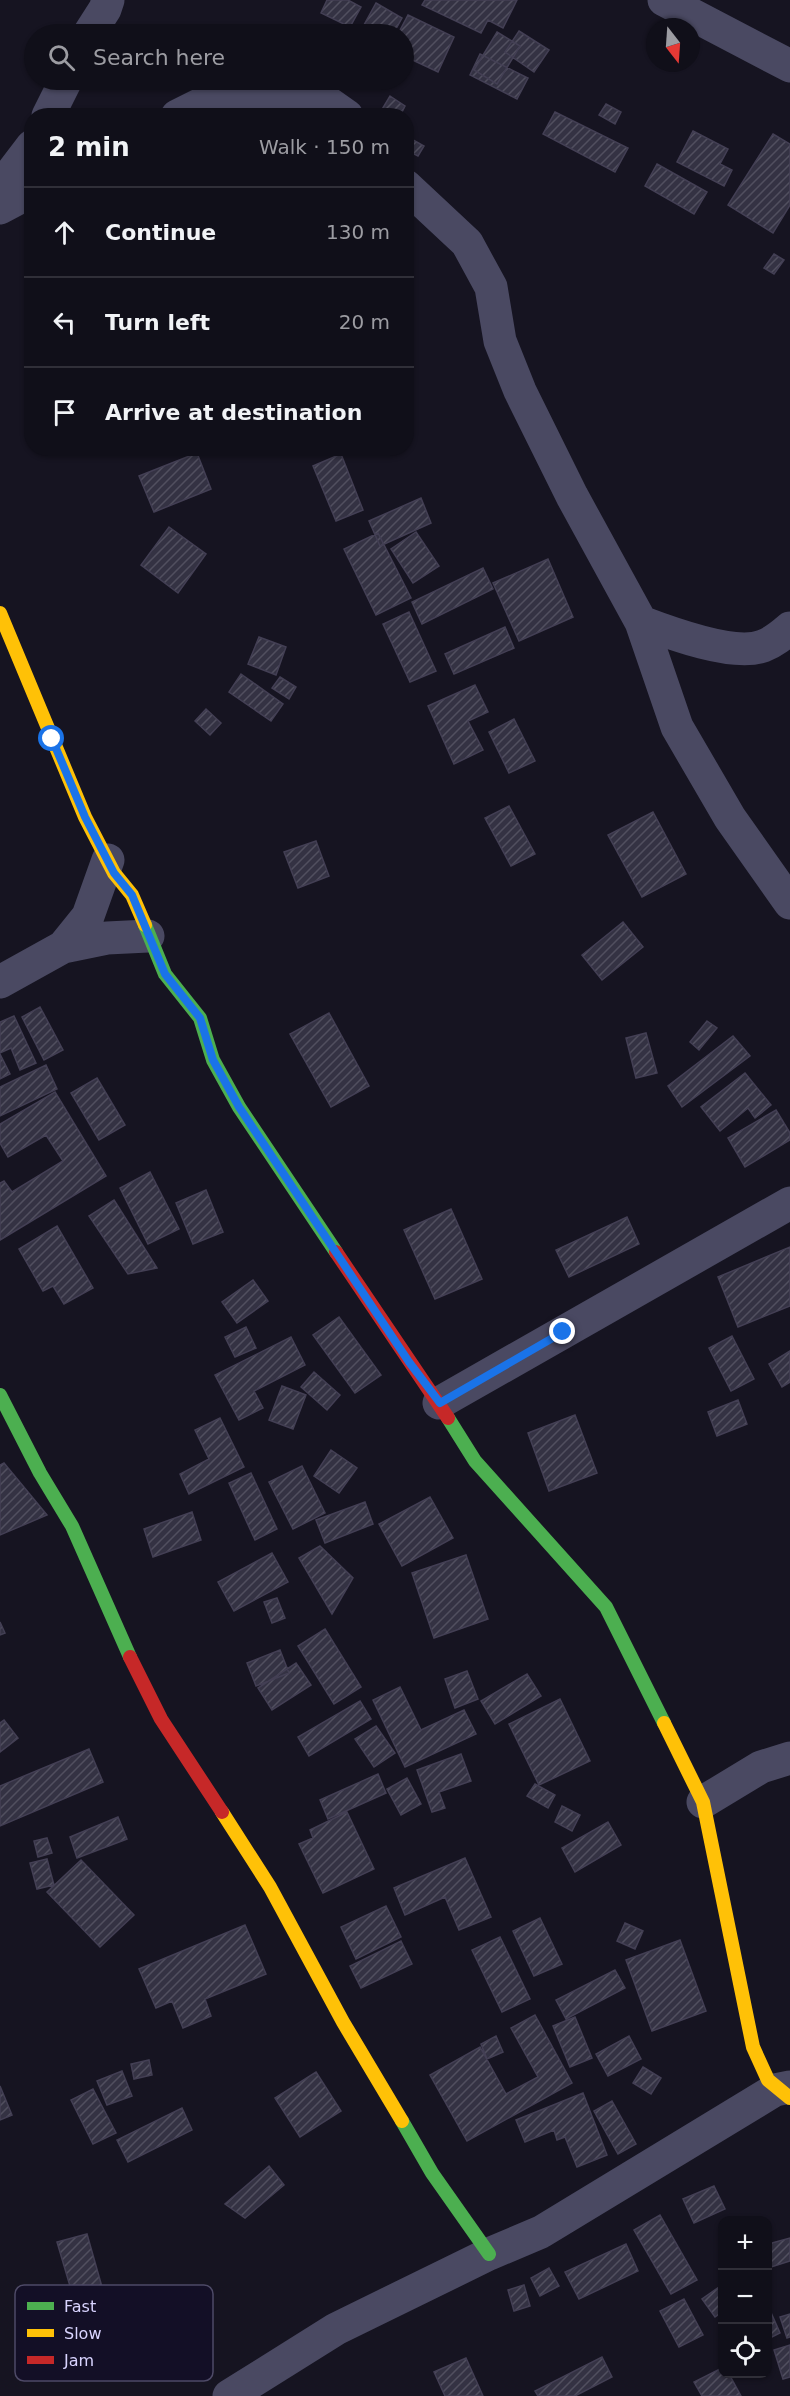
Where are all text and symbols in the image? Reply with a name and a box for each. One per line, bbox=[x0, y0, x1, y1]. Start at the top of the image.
north arrow bbox=[646, 18, 700, 72]
search box bbox=[24, 24, 414, 90]
icon: search bbox=[45, 41, 78, 74]
text: Search here bbox=[93, 45, 225, 70]
text: 2 min bbox=[48, 132, 130, 162]
text: Walk · 150 m bbox=[259, 135, 390, 159]
icon: ahead bbox=[48, 216, 81, 249]
text: Continue bbox=[105, 220, 216, 245]
text: 130 m bbox=[326, 220, 390, 244]
icon: left bbox=[48, 306, 81, 339]
text: Turn left bbox=[105, 310, 210, 335]
text: 20 m bbox=[339, 310, 390, 334]
icon: arrive bbox=[48, 396, 81, 429]
text: Arrive at destination bbox=[105, 400, 362, 425]
route start bbox=[38, 725, 64, 751]
route end bbox=[549, 1318, 575, 1344]
map controls bbox=[718, 2216, 772, 2378]
button: + bbox=[718, 2216, 772, 2270]
button: − bbox=[718, 2270, 772, 2324]
legend bbox=[15, 2285, 213, 2381]
text: Fast bbox=[64, 2297, 96, 2316]
text: Slow bbox=[64, 2324, 101, 2343]
button: locate bbox=[718, 2324, 772, 2378]
text: Jam bbox=[63, 2351, 94, 2370]

